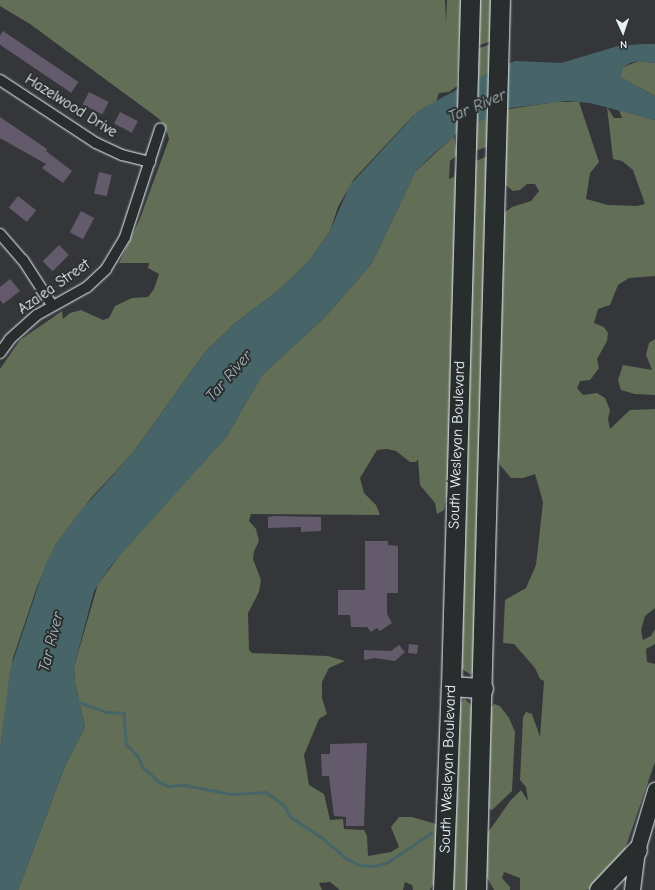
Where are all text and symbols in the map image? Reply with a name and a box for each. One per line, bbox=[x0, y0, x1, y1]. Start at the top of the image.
north arrow bbox=[603, 12, 643, 52]
text: N bbox=[620, 38, 628, 51]
street label: Hazelwood Drive bbox=[22, 70, 120, 142]
water label: Tar River bbox=[445, 85, 509, 127]
street label: Azalea Street bbox=[15, 256, 93, 318]
water label: Tar River bbox=[202, 347, 256, 405]
street label: South Wesleyan Boulevard bbox=[445, 361, 469, 529]
water label: Tar River bbox=[34, 610, 68, 674]
street label: South Wesleyan Boulevard bbox=[436, 685, 460, 853]

